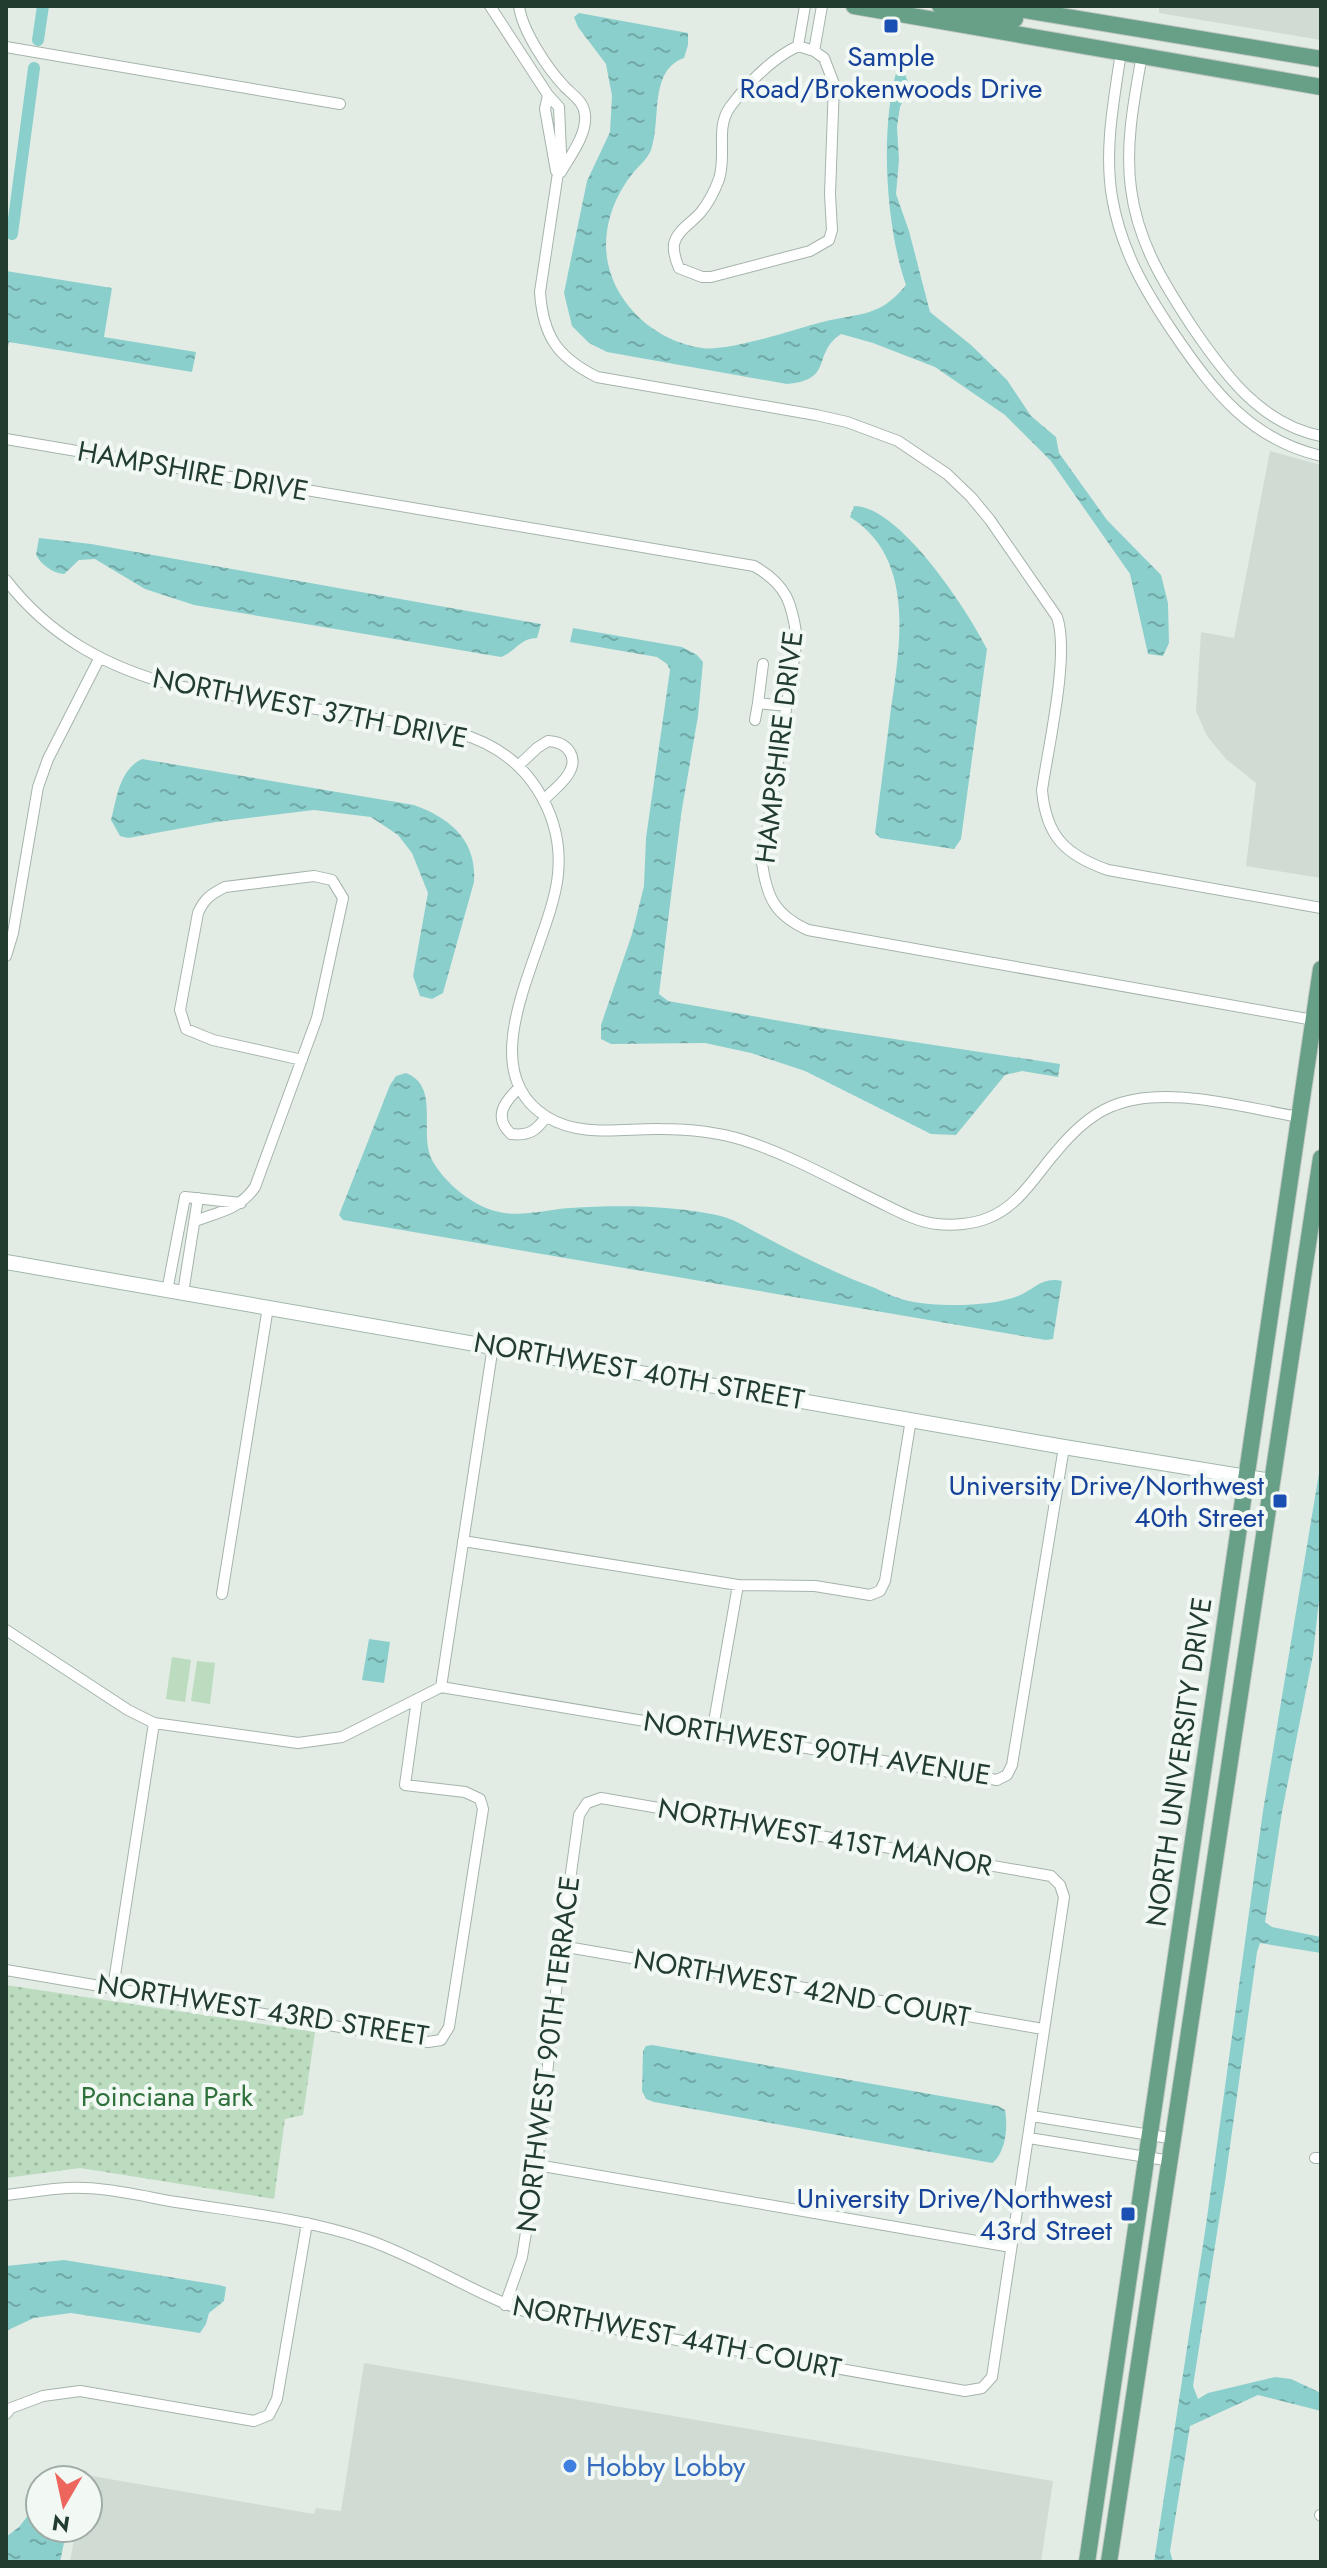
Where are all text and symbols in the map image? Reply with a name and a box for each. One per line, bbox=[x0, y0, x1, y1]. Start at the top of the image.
marker: Sample Road/Brokenwoods Drive bbox=[882, 17, 900, 35]
place label: Sample Road/Brokenwoods Drive bbox=[740, 36, 1042, 109]
street label: HAMPSHIRE DRIVE bbox=[74, 431, 312, 511]
street label: HAMPSHIRE DRIVE bbox=[744, 629, 814, 865]
street label: NORTHWEST 37TH DRIVE bbox=[149, 657, 471, 759]
street label: NORTHWEST 40TH STREET bbox=[471, 1322, 807, 1420]
place label: University Drive/Northwest 40th Street bbox=[948, 1465, 1264, 1538]
marker: University Drive/Northwest 40th Street bbox=[1271, 1492, 1289, 1510]
street label: NORTH UNIVERSITY DRIVE bbox=[1136, 1595, 1222, 1929]
street label: NORTHWEST 90TH AVENUE bbox=[640, 1700, 994, 1796]
street label: NORTHWEST 41ST MANOR bbox=[655, 1787, 996, 1887]
street label: NORTHWEST 90TH TERRACE bbox=[506, 1873, 590, 2235]
street label: NORTHWEST 42ND COURT bbox=[630, 1938, 974, 2038]
street label: NORTHWEST 43RD STREET bbox=[94, 1964, 432, 2056]
park label: Poinciana Park bbox=[81, 2076, 254, 2117]
place label: University Drive/Northwest 43rd Street bbox=[796, 2178, 1112, 2251]
marker: University Drive/Northwest 43rd Street bbox=[1119, 2205, 1137, 2223]
street label: NORTHWEST 44TH COURT bbox=[509, 2285, 845, 2389]
place label: Hobby Lobby bbox=[586, 2446, 746, 2487]
marker: Hobby Lobby bbox=[561, 2457, 579, 2475]
north arrow bbox=[24, 2464, 104, 2544]
text: N bbox=[50, 2507, 72, 2541]

